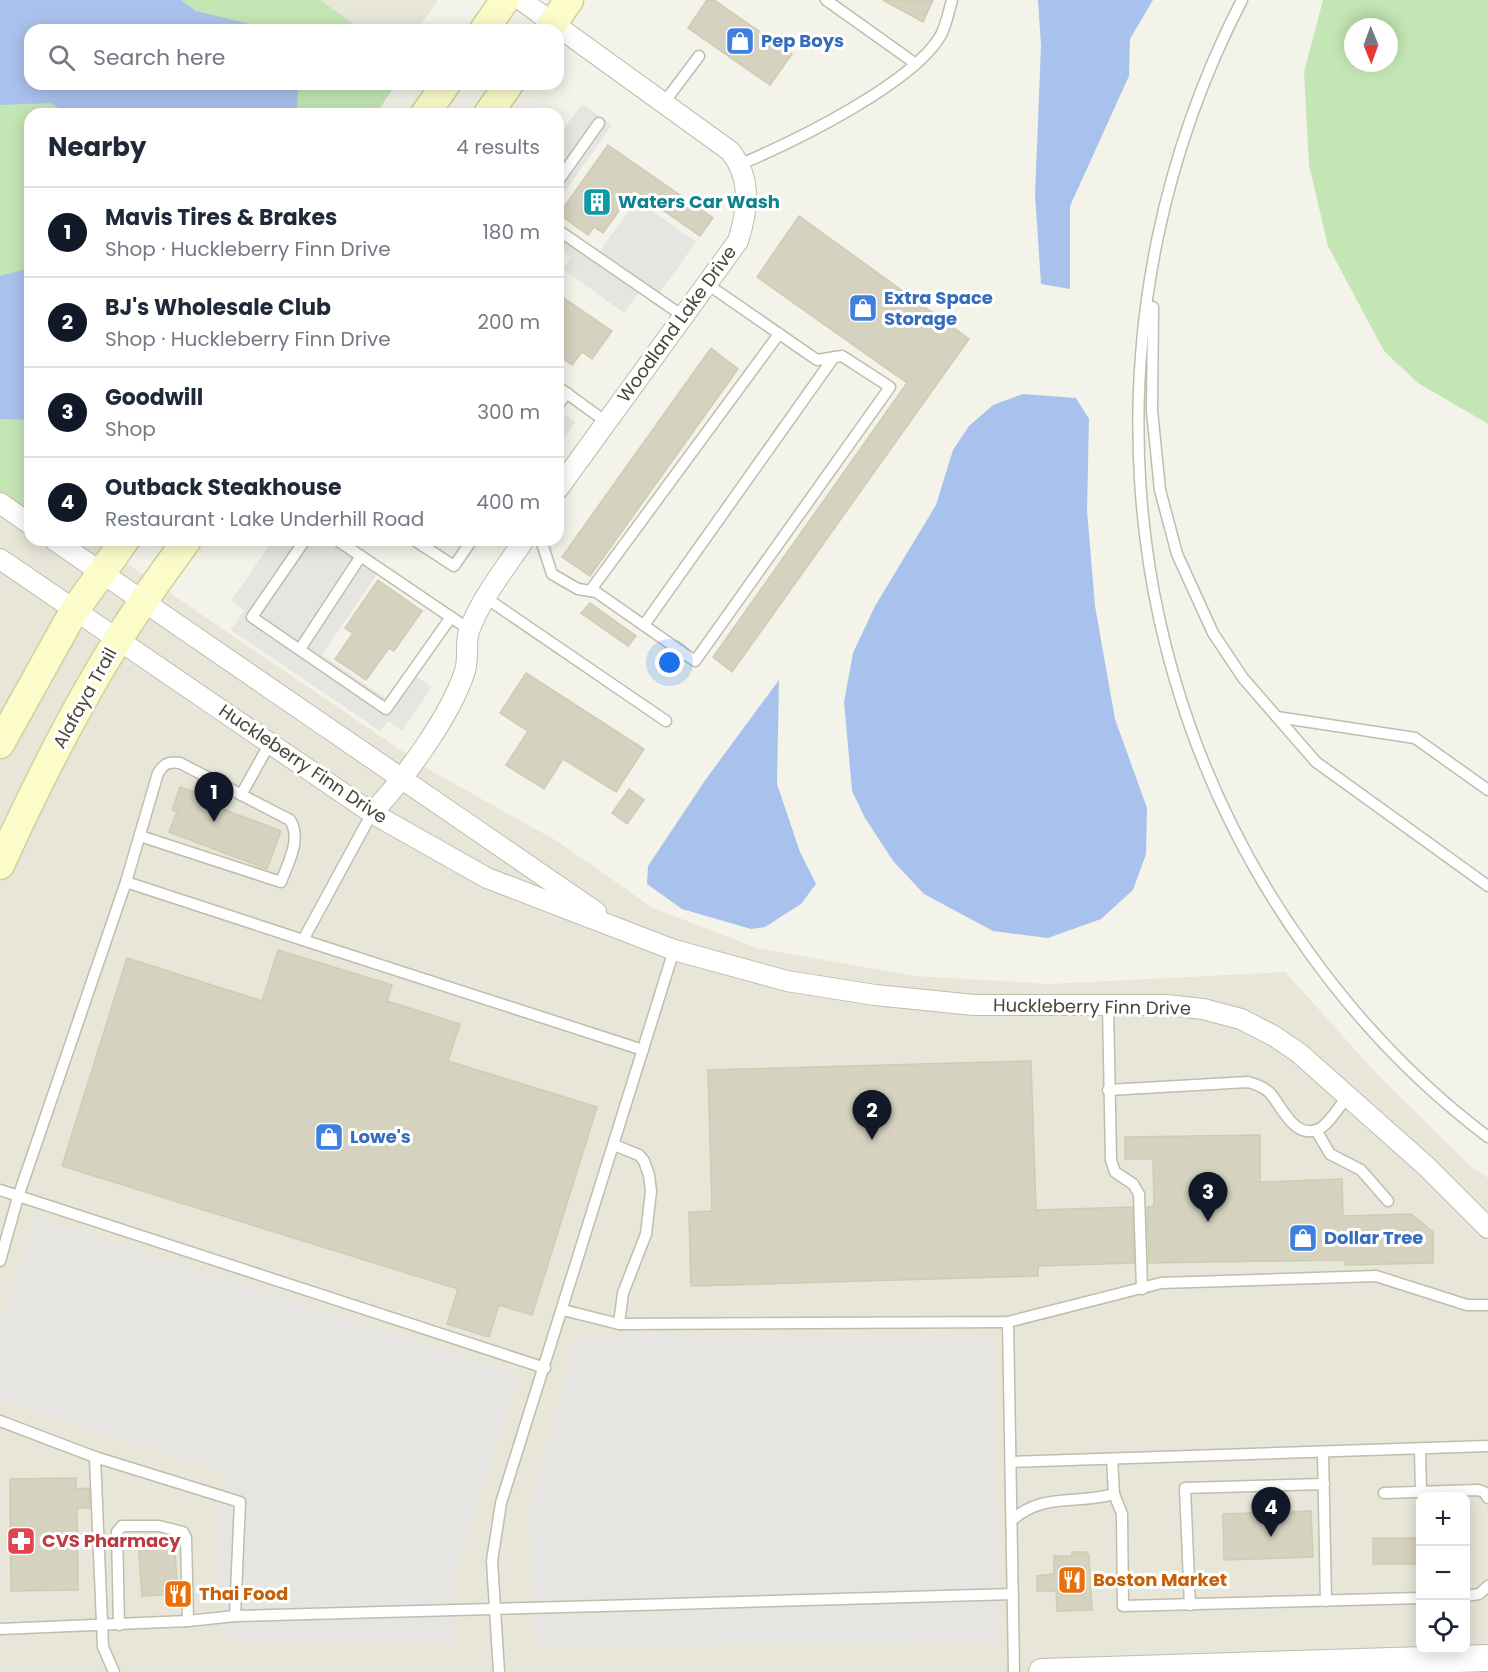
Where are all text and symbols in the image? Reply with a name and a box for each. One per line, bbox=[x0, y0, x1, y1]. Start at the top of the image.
north arrow bbox=[1344, 18, 1398, 72]
search box bbox=[24, 24, 564, 90]
shop icon: Pep Boys bbox=[724, 25, 756, 57]
place label: Pep Boys bbox=[761, 28, 844, 53]
icon: search bbox=[45, 41, 78, 74]
text: Search here bbox=[93, 42, 226, 73]
text: Nearby bbox=[48, 129, 146, 165]
text: 4 results bbox=[456, 133, 540, 161]
building icon: Waters Car Wash bbox=[581, 186, 613, 218]
place label: Waters Car Wash bbox=[618, 189, 780, 214]
text: Mavis Tires & Brakes bbox=[105, 202, 337, 233]
text: 1 bbox=[64, 218, 71, 246]
text: 180 m bbox=[482, 218, 540, 246]
text: Shop · Huckleberry Finn Drive bbox=[105, 235, 391, 263]
street label: Woodland Lake Drive bbox=[611, 240, 742, 407]
place label: Extra Space Storage bbox=[884, 285, 993, 331]
text: BJ's Wholesale Club bbox=[105, 292, 331, 323]
shop icon: Extra Space Storage bbox=[847, 292, 879, 324]
text: 2 bbox=[62, 308, 73, 336]
text: 200 m bbox=[477, 308, 540, 336]
text: Shop · Huckleberry Finn Drive bbox=[105, 325, 391, 353]
text: Goodwill bbox=[105, 382, 203, 413]
text: 3 bbox=[61, 398, 74, 426]
text: 300 m bbox=[477, 398, 540, 426]
text: Shop bbox=[105, 415, 156, 443]
text: Outback Steakhouse bbox=[105, 472, 342, 503]
text: 4 bbox=[61, 488, 74, 516]
text: 400 m bbox=[476, 488, 540, 516]
text: Restaurant · Lake Underhill Road bbox=[105, 505, 424, 533]
street label: Alafaya Trail bbox=[47, 643, 123, 753]
your location bbox=[655, 648, 684, 677]
street label: Huckleberry Finn Drive bbox=[214, 698, 392, 829]
pin: 1 bbox=[194, 772, 234, 822]
street label: Huckleberry Finn Drive bbox=[993, 992, 1191, 1021]
pin: 2 bbox=[852, 1090, 892, 1140]
shop icon: Lowe's bbox=[313, 1121, 345, 1153]
place label: Lowe's bbox=[350, 1124, 411, 1149]
pin: 3 bbox=[1188, 1172, 1228, 1222]
shop icon: Dollar Tree bbox=[1287, 1222, 1319, 1254]
place label: Dollar Tree bbox=[1324, 1225, 1423, 1250]
pin: 4 bbox=[1252, 1488, 1290, 1537]
map controls bbox=[1416, 1492, 1470, 1654]
button: + bbox=[1416, 1492, 1470, 1546]
pharmacy icon: CVS Pharmacy bbox=[5, 1525, 37, 1557]
place label: CVS Pharmacy bbox=[42, 1528, 181, 1553]
button: − bbox=[1416, 1546, 1470, 1600]
restaurant icon: Boston Market bbox=[1056, 1564, 1088, 1596]
place label: Boston Market bbox=[1093, 1567, 1227, 1592]
restaurant icon: Thai Food bbox=[162, 1578, 194, 1610]
place label: Thai Food bbox=[199, 1581, 288, 1606]
button: locate bbox=[1416, 1600, 1470, 1654]

